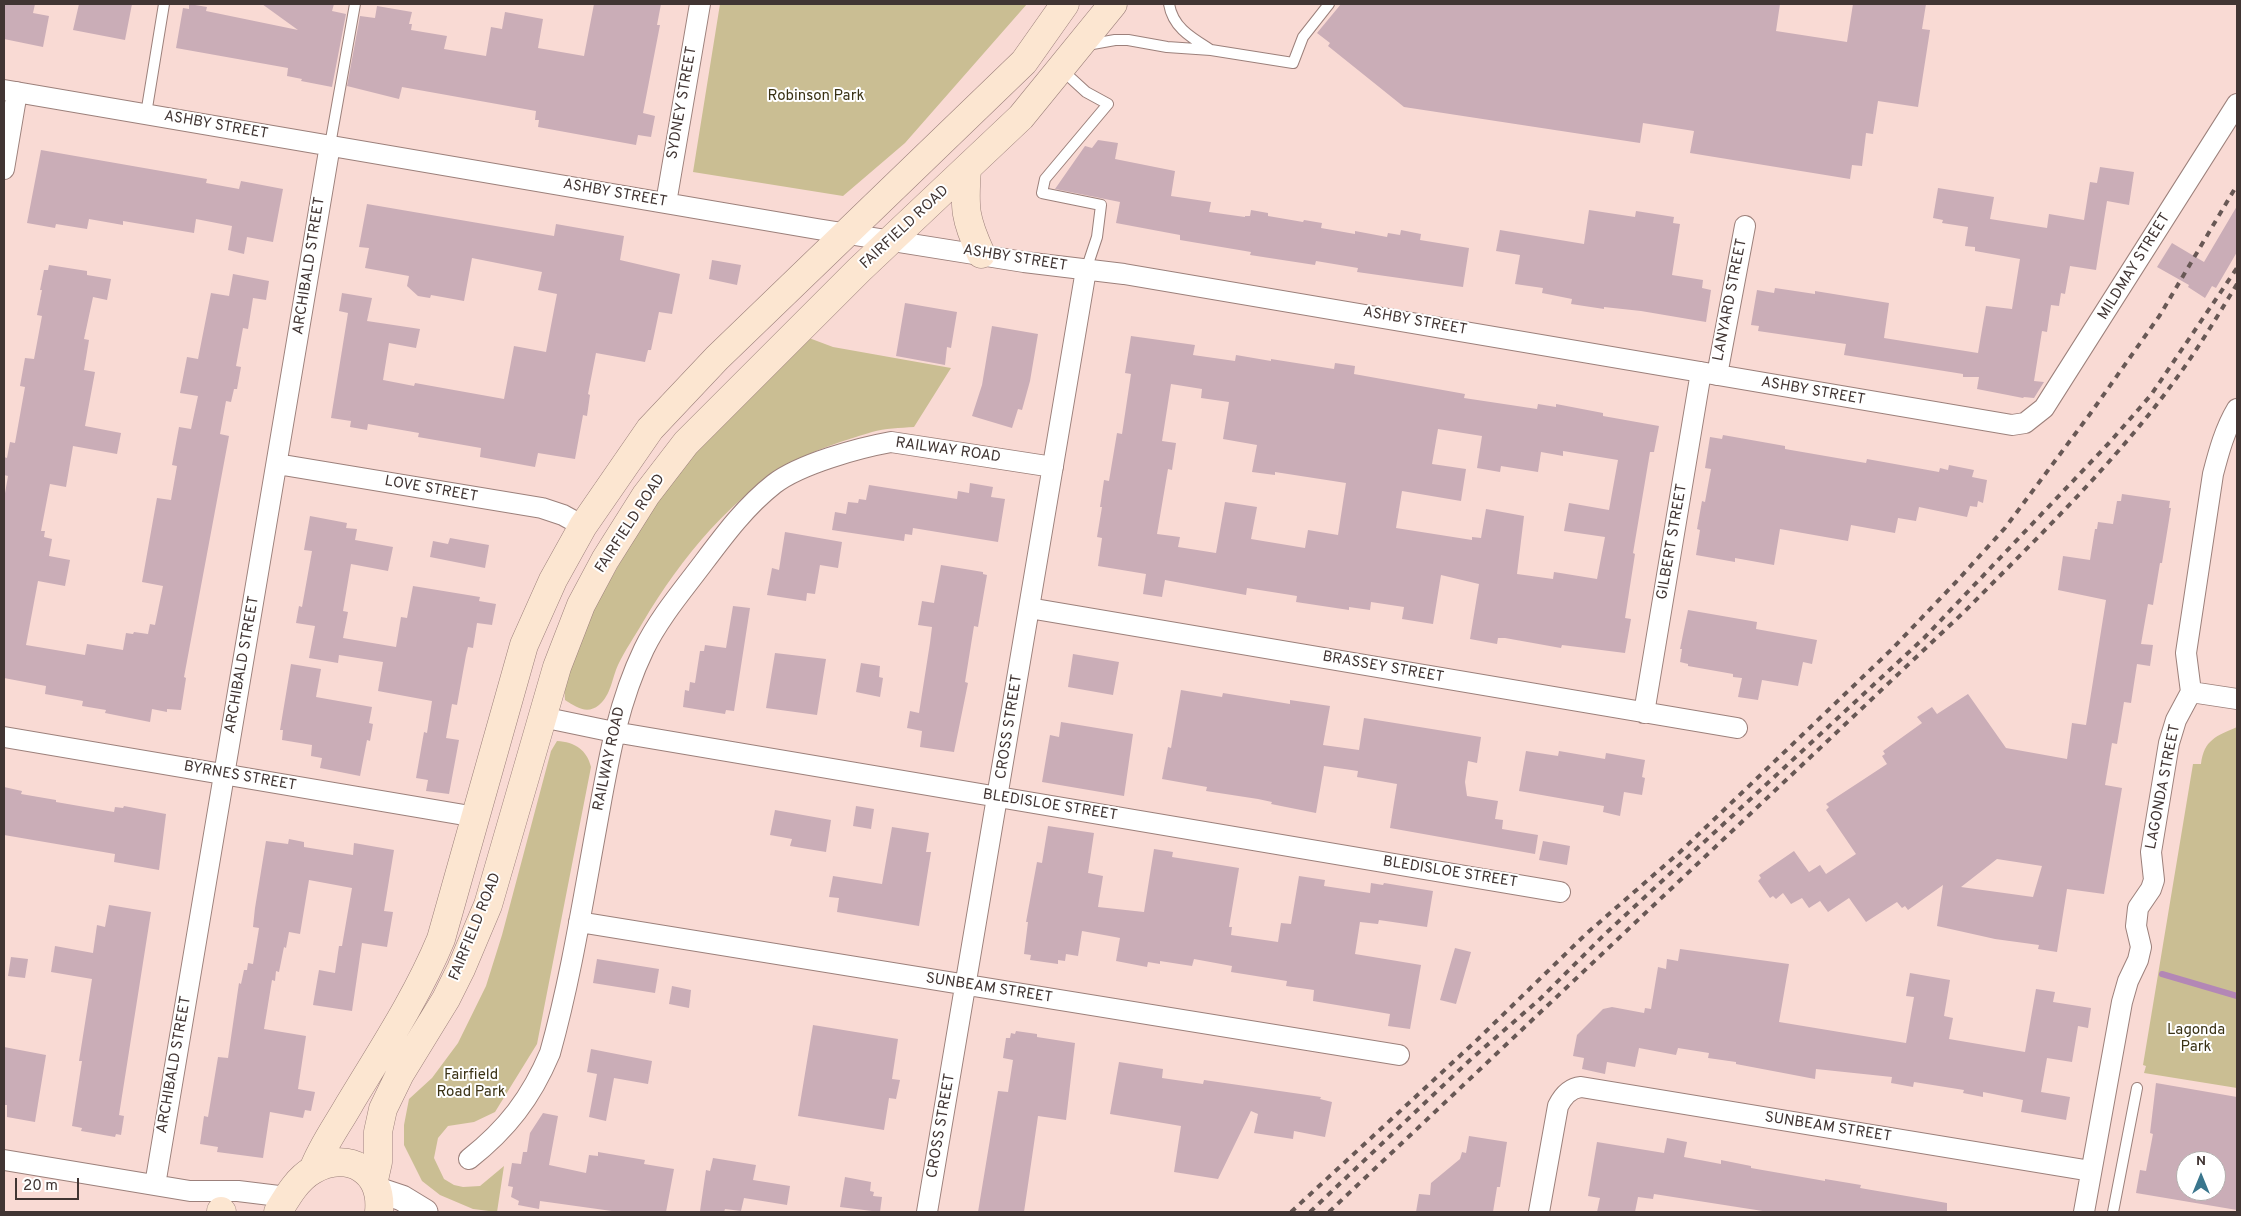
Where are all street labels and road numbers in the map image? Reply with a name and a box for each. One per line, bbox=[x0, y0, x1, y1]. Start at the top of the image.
street label: SYDNEY STREET bbox=[664, 45, 702, 161]
street label: ASHBY STREET bbox=[163, 108, 269, 144]
street label: ASHBY STREET bbox=[562, 176, 668, 212]
street label: FAIRFIELD ROAD bbox=[857, 182, 953, 274]
street label: ARCHIBALD STREET bbox=[290, 196, 330, 336]
street label: MILDMAY STREET bbox=[2095, 210, 2175, 324]
street label: LANYARD STREET bbox=[1710, 237, 1752, 363]
street label: ASHBY STREET bbox=[962, 242, 1068, 276]
street label: ASHBY STREET bbox=[1362, 304, 1468, 340]
street label: ASHBY STREET bbox=[1760, 374, 1866, 410]
street label: RAILWAY ROAD bbox=[894, 435, 1002, 467]
street label: FAIRFIELD ROAD bbox=[592, 471, 670, 577]
street label: LOVE STREET bbox=[383, 473, 479, 507]
street label: GILBERT STREET bbox=[1654, 483, 1692, 601]
street label: ARCHIBALD STREET bbox=[222, 595, 264, 735]
street label: BRASSEY STREET bbox=[1321, 648, 1445, 688]
street label: CROSS STREET bbox=[993, 673, 1027, 781]
street label: RAILWAY ROAD bbox=[590, 705, 630, 813]
street label: LAGONDA STREET bbox=[2143, 723, 2185, 851]
street label: BYRNES STREET bbox=[182, 758, 298, 796]
street label: BLEDISLOE STREET bbox=[981, 786, 1119, 826]
street label: BLEDISLOE STREET bbox=[1381, 853, 1519, 893]
street label: FAIRFIELD ROAD bbox=[446, 871, 506, 983]
street label: SUNBEAM STREET bbox=[924, 970, 1054, 1008]
street label: ARCHIBALD STREET bbox=[154, 995, 196, 1135]
street label: CROSS STREET bbox=[924, 1072, 960, 1180]
street label: SUNBEAM STREET bbox=[1763, 1109, 1893, 1147]

